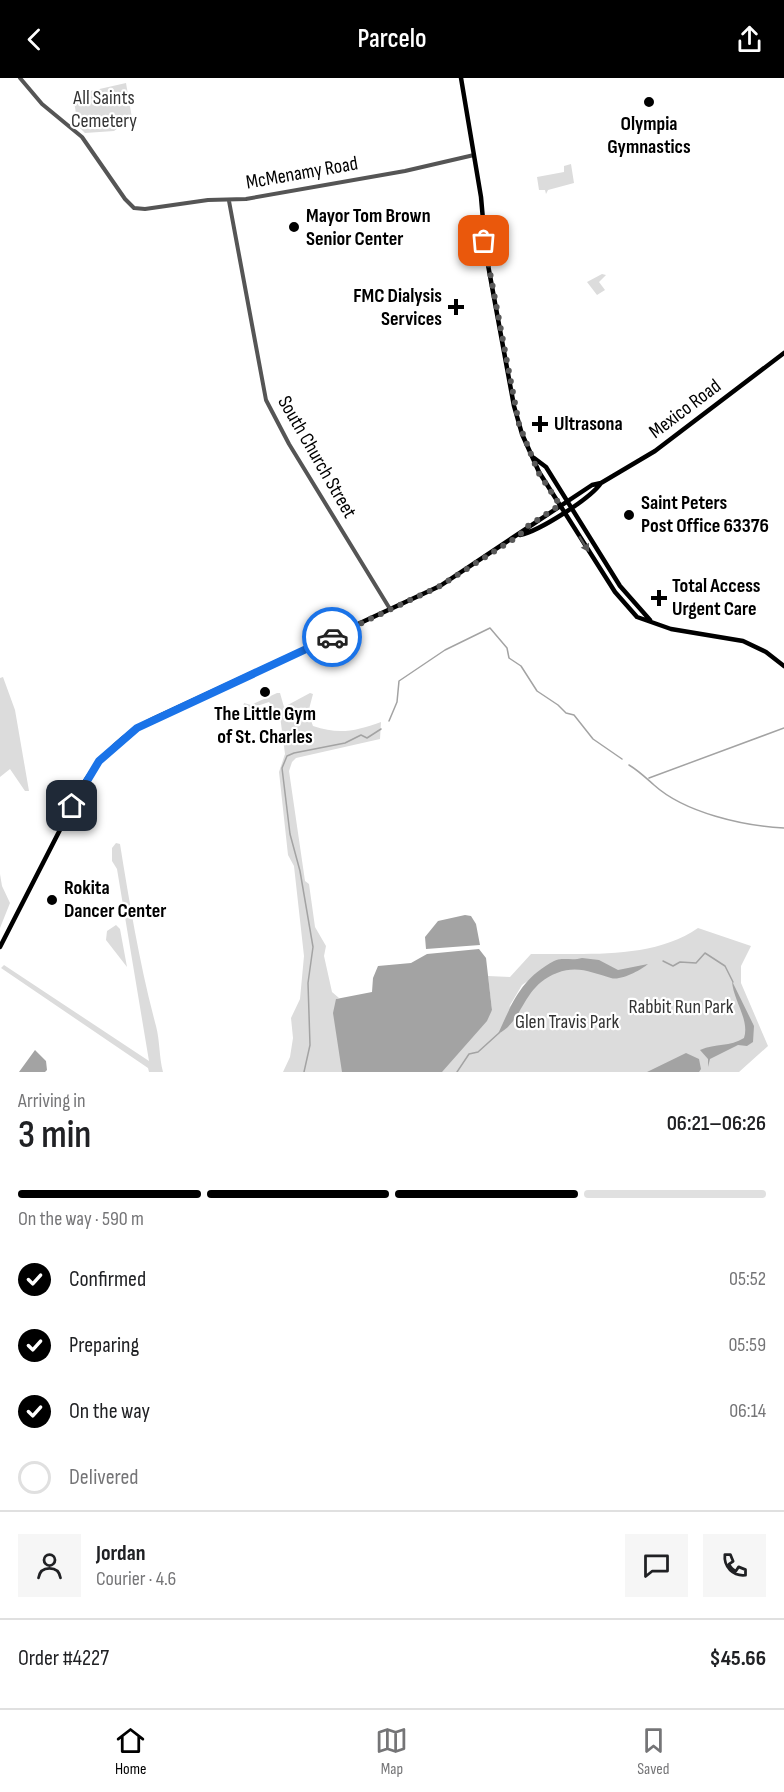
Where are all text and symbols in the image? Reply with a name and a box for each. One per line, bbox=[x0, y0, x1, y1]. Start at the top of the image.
icon: back bbox=[18, 23, 51, 56]
text: Parcelo bbox=[357, 23, 427, 55]
icon: share bbox=[733, 23, 766, 56]
park label: All Saints Cemetery bbox=[71, 86, 137, 133]
marker: Olympia Gymnastics bbox=[642, 95, 656, 109]
place label: Olympia Gymnastics bbox=[607, 112, 691, 159]
street label: McMenamy Road bbox=[244, 151, 360, 195]
place label: Mayor Tom Brown Senior Center bbox=[306, 204, 431, 251]
pin bbox=[458, 215, 509, 266]
marker: Mayor Tom Brown Senior Center bbox=[287, 220, 301, 234]
icon: bag bbox=[467, 224, 500, 257]
place label: FMC Dialysis Services bbox=[353, 284, 442, 331]
marker: FMC Dialysis Services bbox=[447, 298, 465, 316]
street label: Mexico Road bbox=[644, 374, 726, 444]
street label: South Church Street bbox=[272, 392, 362, 522]
place label: Ultrasona bbox=[554, 412, 623, 436]
marker: Ultrasona bbox=[531, 415, 549, 433]
place label: Saint Peters Post Office 63376 bbox=[641, 491, 769, 538]
marker: Saint Peters Post Office 63376 bbox=[622, 508, 636, 522]
one-way arrow bbox=[579, 536, 590, 552]
place label: Total Access Urgent Care bbox=[672, 574, 761, 621]
marker: Total Access Urgent Care bbox=[650, 589, 668, 607]
courier bbox=[302, 607, 362, 667]
icon: car bbox=[316, 621, 349, 654]
marker: The Little Gym of St. Charles bbox=[258, 685, 272, 699]
place label: The Little Gym of St. Charles bbox=[214, 702, 316, 749]
pin bbox=[46, 780, 97, 831]
icon: home bbox=[55, 789, 88, 822]
place label: Rokita Dancer Center bbox=[64, 876, 166, 923]
marker: Rokita Dancer Center bbox=[45, 893, 59, 907]
park label: Rabbit Run Park bbox=[629, 995, 734, 1019]
park label: Glen Travis Park bbox=[515, 1010, 619, 1034]
text: Arriving in bbox=[18, 1089, 86, 1113]
text: 06:21–06:26 bbox=[667, 1110, 766, 1137]
text: 3 min bbox=[18, 1112, 91, 1159]
text: On the way · 590 m bbox=[18, 1207, 144, 1231]
icon: check bbox=[18, 1263, 51, 1296]
text: Confirmed bbox=[69, 1266, 146, 1293]
text: 05:52 bbox=[729, 1267, 766, 1291]
icon: check bbox=[18, 1329, 51, 1362]
text: Preparing bbox=[69, 1332, 139, 1359]
text: 05:59 bbox=[728, 1333, 766, 1357]
icon: check bbox=[18, 1395, 51, 1428]
text: On the way bbox=[69, 1398, 150, 1425]
text: 06:14 bbox=[729, 1399, 766, 1423]
text: Delivered bbox=[69, 1464, 138, 1491]
button: person bbox=[18, 1534, 81, 1597]
button: chat bbox=[625, 1534, 688, 1597]
button: phone bbox=[703, 1534, 766, 1597]
text: Jordan bbox=[96, 1540, 145, 1567]
text: Courier · 4.6 bbox=[96, 1567, 176, 1591]
text: Order #4227 bbox=[18, 1645, 109, 1672]
text: $45.66 bbox=[710, 1645, 766, 1672]
tab: Home bbox=[114, 1724, 147, 1779]
tab: Map bbox=[375, 1724, 408, 1779]
tab: Saved bbox=[637, 1724, 670, 1779]

